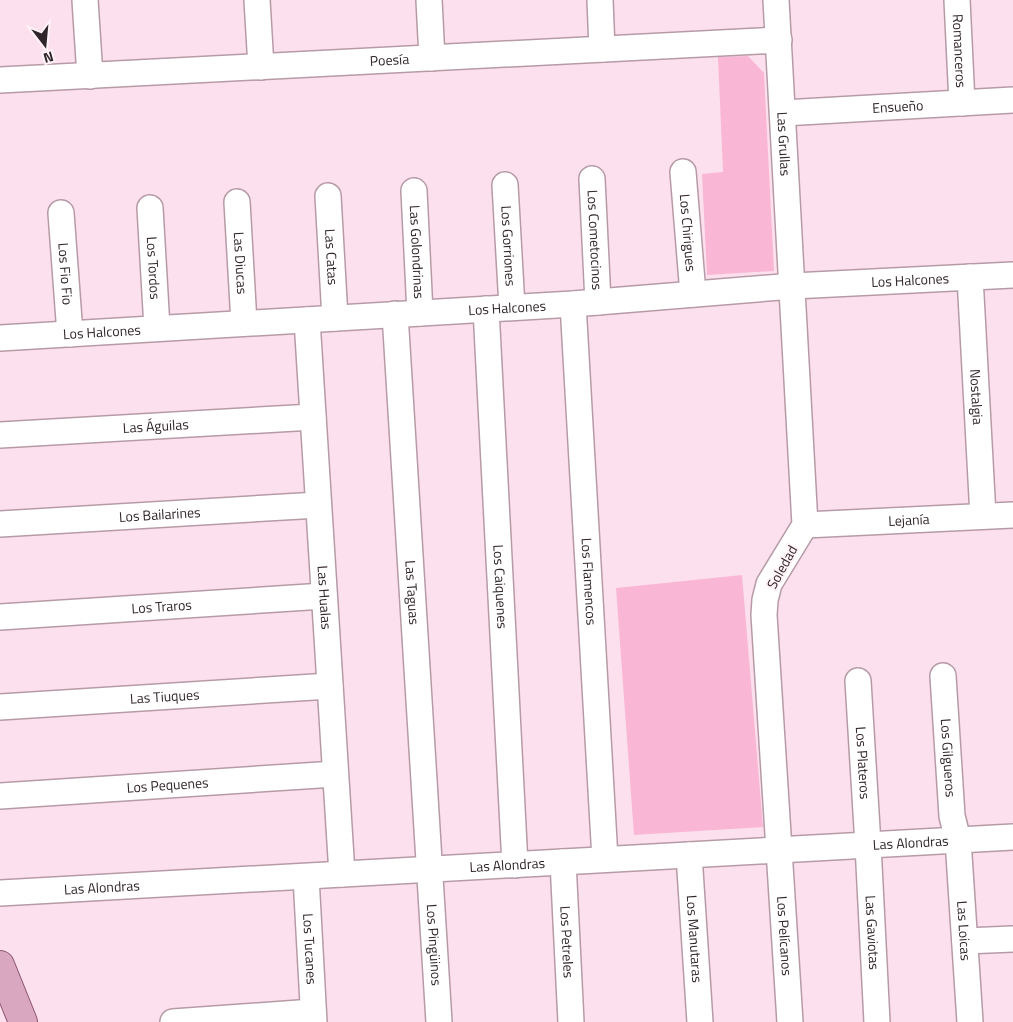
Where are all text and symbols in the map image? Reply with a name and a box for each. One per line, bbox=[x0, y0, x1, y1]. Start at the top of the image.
street label: Romanceros bbox=[948, 13, 972, 88]
north arrow bbox=[20, 20, 70, 70]
text: N bbox=[41, 47, 56, 69]
street label: Poesía bbox=[369, 48, 410, 71]
street label: Ensueño bbox=[872, 94, 924, 118]
street label: Las Grullas bbox=[772, 111, 797, 176]
street label: Los Cometocinos bbox=[583, 189, 608, 290]
street label: Los Chirigues bbox=[675, 193, 702, 273]
street label: Las Golondrinas bbox=[405, 204, 430, 299]
street label: Los Gorriones bbox=[496, 205, 522, 287]
street label: Las Catas bbox=[320, 228, 344, 286]
street label: Las Diucas bbox=[229, 231, 253, 295]
street label: Los Tordos bbox=[142, 236, 166, 300]
street label: Los Fio Fio bbox=[53, 242, 79, 306]
street label: Los Halcones bbox=[871, 267, 950, 292]
street label: Los Halcones bbox=[468, 295, 547, 320]
street label: Los Halcones bbox=[62, 319, 141, 344]
street label: Nostalgia bbox=[965, 368, 989, 425]
street label: Las Águilas bbox=[122, 413, 189, 438]
street label: Los Bailarines bbox=[118, 501, 201, 527]
street label: Lejanía bbox=[888, 508, 930, 531]
street label: Los Flamencos bbox=[576, 537, 603, 626]
street label: Soledad bbox=[761, 541, 802, 592]
street label: Los Caiquenes bbox=[488, 544, 514, 629]
street label: Las Taguas bbox=[400, 560, 425, 625]
street label: Las Hualas bbox=[313, 565, 338, 630]
street label: Los Traros bbox=[131, 594, 192, 618]
street label: Las Tiuques bbox=[129, 683, 200, 709]
street label: Los Gilgueros bbox=[936, 718, 962, 798]
street label: Los Plateros bbox=[851, 726, 876, 800]
street label: Los Pequenes bbox=[126, 771, 209, 798]
street label: Las Alondras bbox=[872, 830, 949, 855]
street label: Las Alondras bbox=[469, 852, 546, 877]
street label: Las Alondras bbox=[63, 874, 140, 899]
street label: Los Manutaras bbox=[682, 894, 708, 983]
street label: Los Pelícanos bbox=[772, 895, 798, 976]
street label: Las Gaviotas bbox=[861, 895, 885, 970]
street label: Las Loicas bbox=[952, 900, 977, 961]
street label: Los Pingüinos bbox=[422, 903, 448, 986]
street label: Los Petreles bbox=[555, 905, 580, 979]
street label: Los Tucanes bbox=[298, 913, 323, 985]

